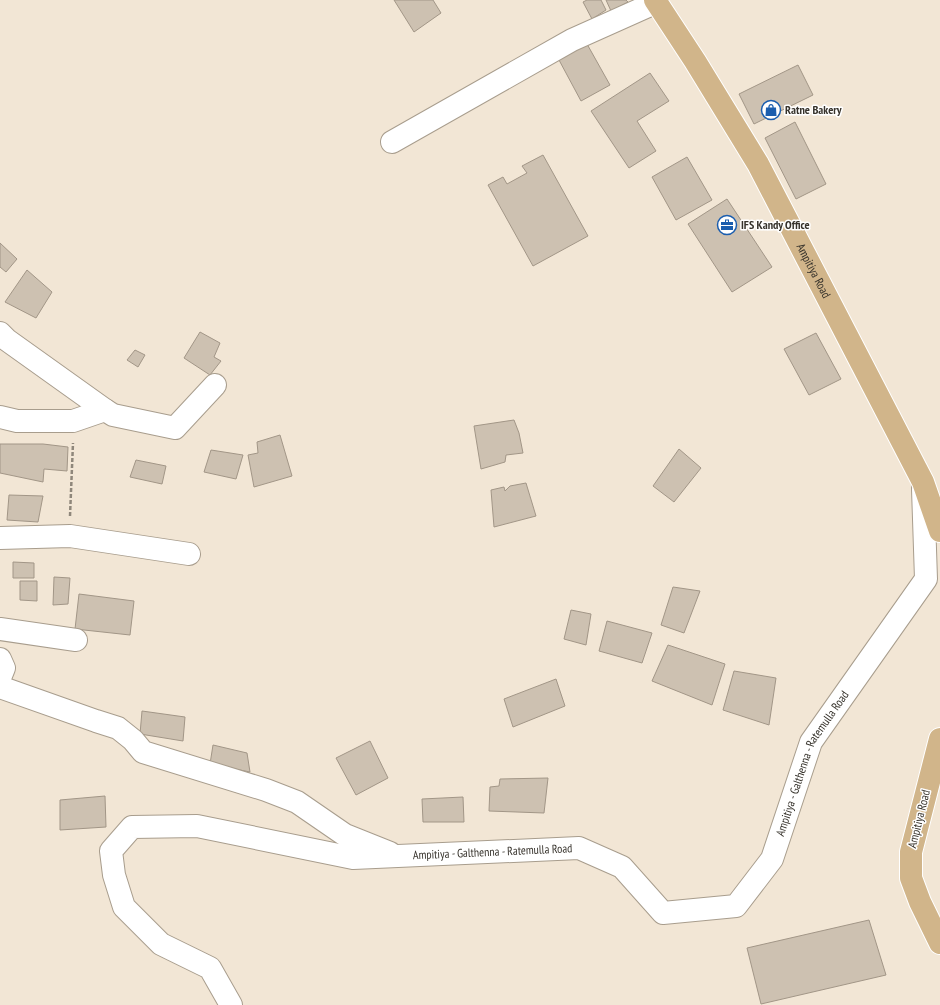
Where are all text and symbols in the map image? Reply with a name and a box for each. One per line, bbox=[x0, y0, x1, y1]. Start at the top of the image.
shop icon: Ratne Bakery bbox=[760, 99, 782, 121]
place label: Ratne Bakery bbox=[785, 102, 842, 117]
office icon: IFS Kandy Office bbox=[716, 214, 738, 236]
place label: IFS Kandy Office bbox=[741, 217, 810, 232]
street label: Ampitiya Road bbox=[793, 241, 834, 300]
street label: Ampitiya - Galthenna - Ratemulla Road bbox=[772, 688, 852, 838]
street label: Ampitiya Road bbox=[904, 788, 933, 850]
street label: Ampitiya - Galthenna - Ratemulla Road bbox=[412, 840, 573, 862]

